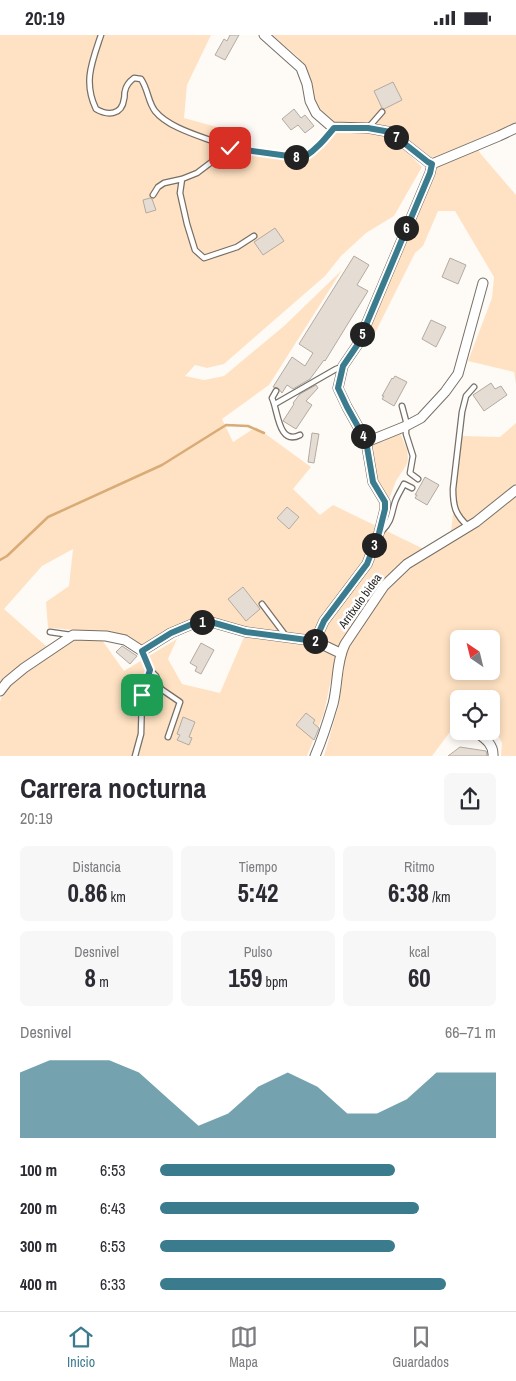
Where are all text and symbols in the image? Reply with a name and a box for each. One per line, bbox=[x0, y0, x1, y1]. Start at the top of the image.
text: 20:19 bbox=[25, 5, 65, 31]
pin: 7 bbox=[384, 125, 408, 149]
pin bbox=[209, 127, 251, 169]
text: 7 bbox=[393, 128, 400, 146]
icon: check bbox=[216, 134, 244, 162]
pin: 8 bbox=[284, 145, 308, 169]
text: 8 bbox=[293, 148, 300, 166]
pin: 6 bbox=[394, 215, 418, 241]
text: 6 bbox=[403, 219, 410, 237]
pin: 5 bbox=[350, 321, 374, 347]
text: 5 bbox=[359, 325, 366, 343]
pin: 4 bbox=[350, 423, 376, 449]
text: 4 bbox=[360, 427, 367, 445]
pin: 3 bbox=[362, 533, 386, 557]
text: 3 bbox=[371, 536, 378, 554]
street label: Arritxulo bidea bbox=[334, 570, 386, 632]
pin: 1 bbox=[190, 609, 214, 635]
text: 1 bbox=[199, 613, 206, 631]
pin: 2 bbox=[302, 629, 328, 653]
north arrow bbox=[450, 630, 500, 680]
map controls bbox=[450, 630, 500, 740]
text: 2 bbox=[312, 632, 319, 650]
pin bbox=[121, 674, 163, 716]
icon: arrive bbox=[128, 681, 156, 709]
button: locate bbox=[450, 690, 500, 740]
text: Carrera nocturna bbox=[20, 769, 206, 807]
button: share bbox=[444, 773, 496, 825]
text: 20:19 bbox=[20, 807, 53, 829]
text: Distancia bbox=[72, 858, 121, 876]
text: Tiempo bbox=[239, 858, 277, 876]
text: Ritmo bbox=[404, 858, 435, 876]
text: 0.86 bbox=[67, 876, 107, 910]
text: 5:42 bbox=[237, 876, 279, 910]
text: 6:38 bbox=[388, 876, 429, 910]
text: km bbox=[107, 888, 126, 906]
text: /km bbox=[429, 888, 451, 906]
text: Desnivel bbox=[74, 943, 119, 961]
text: Pulso bbox=[244, 943, 272, 961]
text: kcal bbox=[409, 943, 430, 961]
text: 8 bbox=[85, 961, 96, 995]
text: 159 bbox=[228, 961, 262, 995]
text: 60 bbox=[408, 961, 431, 995]
text: m bbox=[96, 973, 109, 991]
text: bpm bbox=[262, 973, 288, 991]
text: Desnivel bbox=[20, 1021, 71, 1043]
text: 66–71 m bbox=[445, 1021, 496, 1043]
text: 100 m bbox=[20, 1159, 57, 1181]
text: 6:53 bbox=[100, 1159, 126, 1181]
text: 200 m bbox=[20, 1197, 57, 1219]
text: 6:43 bbox=[100, 1197, 126, 1219]
text: 300 m bbox=[20, 1235, 57, 1257]
text: 6:53 bbox=[100, 1235, 126, 1257]
text: 400 m bbox=[20, 1273, 57, 1295]
text: 6:33 bbox=[100, 1273, 126, 1295]
tab: Inicio bbox=[67, 1323, 95, 1371]
tab: Mapa bbox=[229, 1323, 258, 1371]
tab: Guardados bbox=[392, 1323, 449, 1371]

